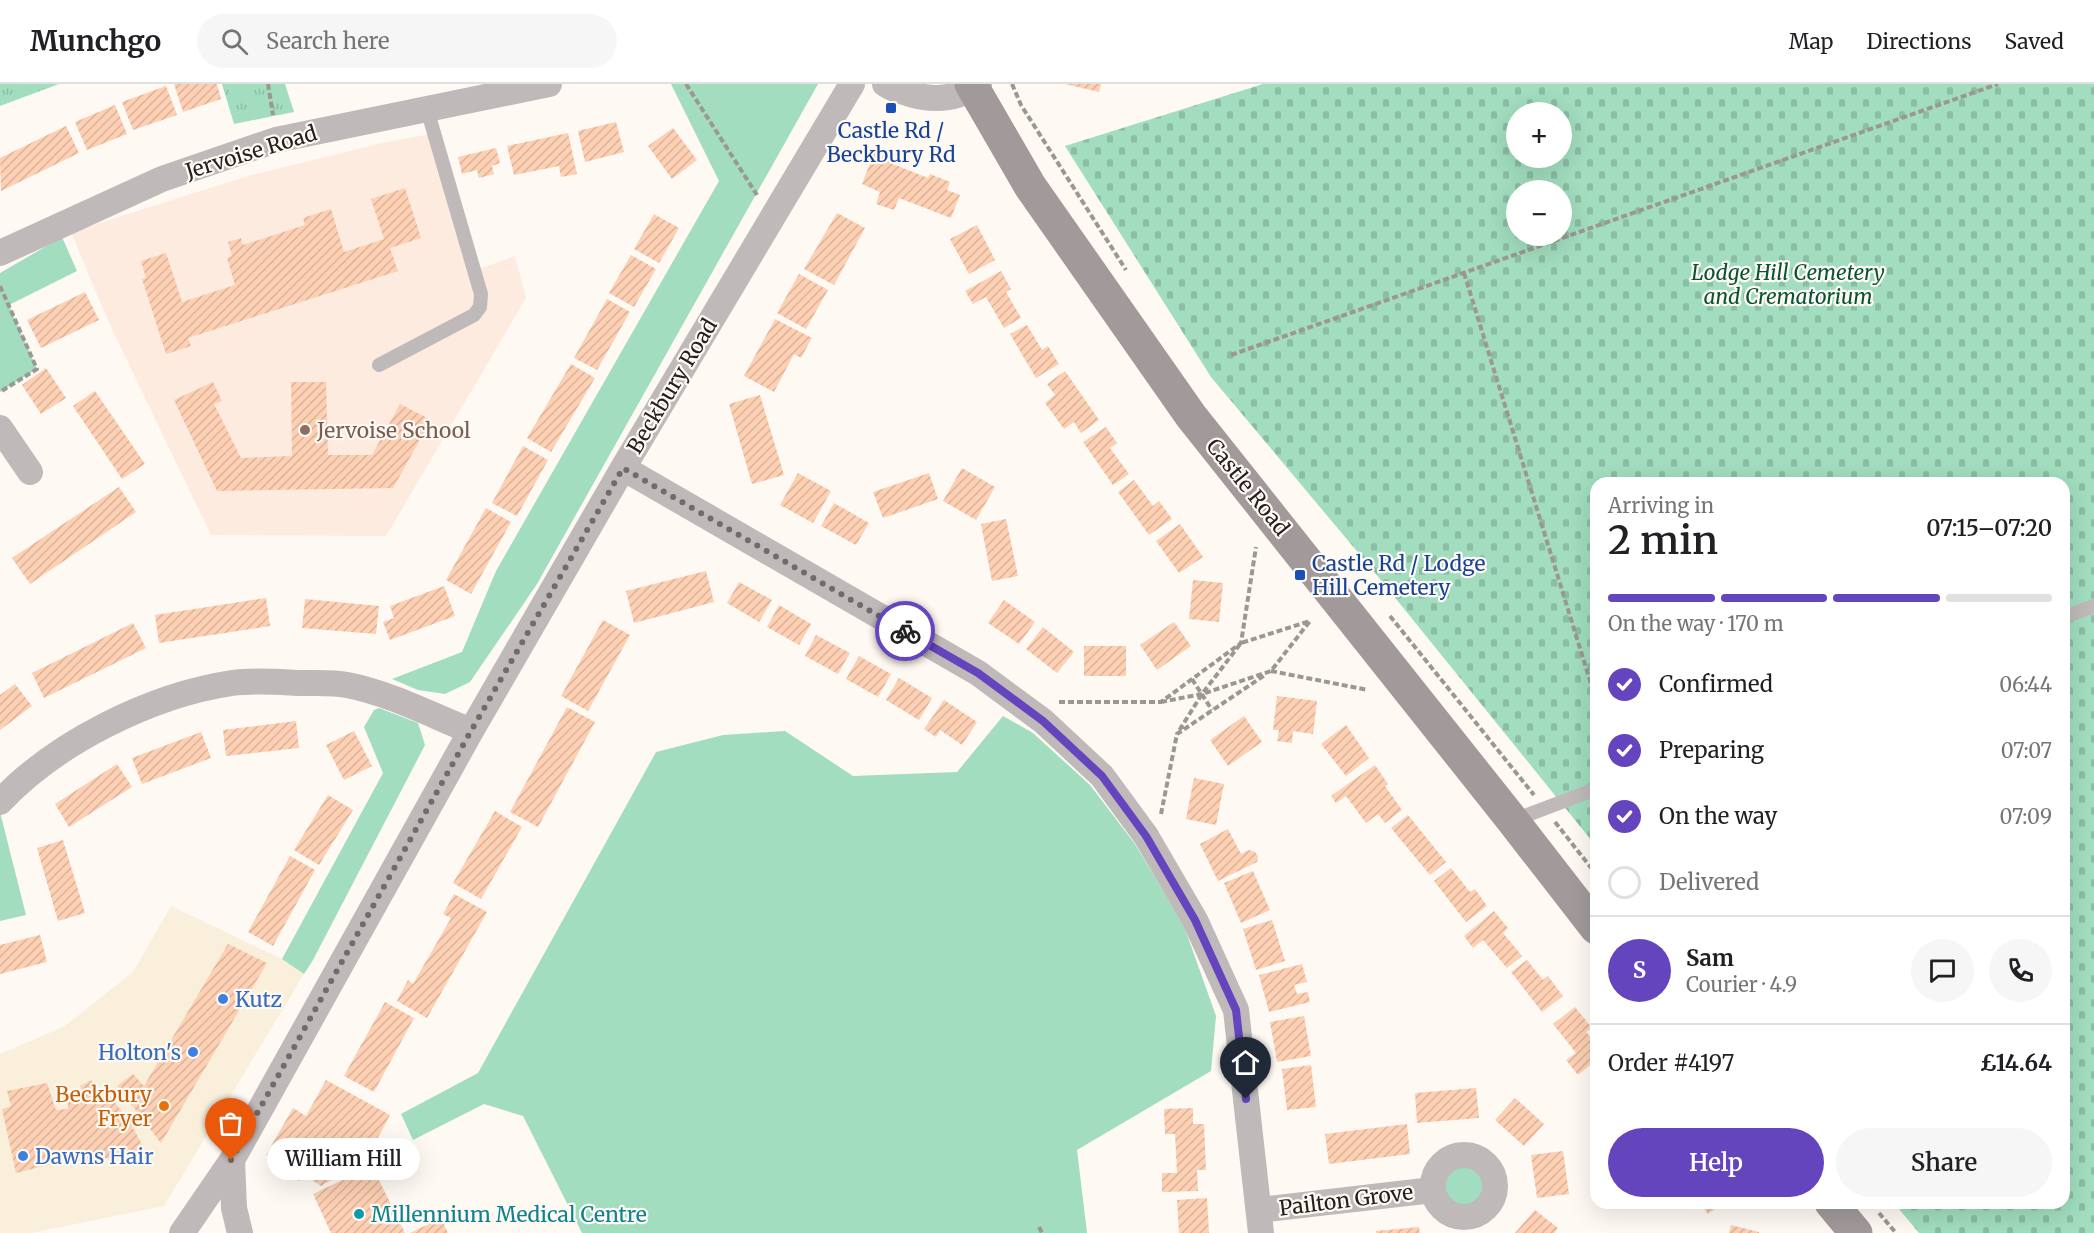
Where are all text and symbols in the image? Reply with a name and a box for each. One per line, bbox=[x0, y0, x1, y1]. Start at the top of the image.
search box bbox=[197, 14, 617, 68]
text: Munchgo bbox=[30, 23, 161, 59]
icon: search bbox=[218, 25, 251, 58]
text: Search here bbox=[266, 27, 389, 55]
text: Map bbox=[1789, 28, 1833, 55]
text: Directions bbox=[1866, 28, 1971, 55]
text: Saved bbox=[2004, 28, 2064, 55]
marker: Castle Rd / Beckbury Rd bbox=[884, 101, 898, 115]
map controls bbox=[1506, 102, 1572, 246]
button: + bbox=[1506, 102, 1572, 168]
place label: Castle Rd / Beckbury Rd bbox=[826, 117, 956, 168]
street label: Jervoise Road bbox=[181, 119, 320, 185]
button: − bbox=[1506, 180, 1572, 246]
park label: Lodge Hill Cemetery and Crematorium bbox=[1691, 259, 1885, 310]
street label: Beckbury Road bbox=[621, 313, 723, 459]
place label: Jervoise School bbox=[316, 417, 471, 444]
marker: Jervoise School bbox=[298, 423, 312, 437]
street label: Castle Road bbox=[1201, 433, 1296, 541]
text: Arriving in bbox=[1608, 493, 1714, 518]
text: 07:15–07:20 bbox=[1926, 514, 2052, 542]
text: 2 min bbox=[1608, 516, 1718, 565]
place label: Castle Rd / Lodge Hill Cemetery bbox=[1312, 550, 1486, 601]
marker: Castle Rd / Lodge Hill Cemetery bbox=[1293, 568, 1307, 582]
courier bbox=[875, 601, 935, 661]
text: On the way · 170 m bbox=[1608, 611, 1784, 636]
icon: bike bbox=[889, 615, 922, 648]
icon: check bbox=[1608, 668, 1641, 701]
text: Confirmed bbox=[1659, 670, 1773, 698]
text: 06:44 bbox=[1999, 672, 2052, 697]
icon: check bbox=[1608, 734, 1641, 767]
text: Preparing bbox=[1659, 736, 1764, 764]
text: 07:07 bbox=[2001, 738, 2052, 763]
icon: check bbox=[1608, 800, 1641, 833]
text: On the way bbox=[1659, 802, 1777, 830]
text: 07:09 bbox=[2000, 804, 2052, 829]
text: Delivered bbox=[1659, 868, 1759, 896]
button: chat bbox=[1911, 939, 1974, 1002]
button: phone bbox=[1989, 939, 2052, 1002]
text: Sam bbox=[1686, 944, 1734, 972]
text: S bbox=[1633, 956, 1646, 984]
text: Courier · 4.9 bbox=[1686, 972, 1797, 997]
place label: Kutz bbox=[235, 986, 282, 1013]
marker: Kutz bbox=[216, 992, 230, 1006]
pin bbox=[1220, 1037, 1271, 1099]
place label: Holton's bbox=[98, 1039, 181, 1066]
marker: Holton's bbox=[186, 1045, 200, 1059]
icon: home bbox=[1229, 1046, 1262, 1079]
text: Order #4197 bbox=[1608, 1049, 1734, 1077]
text: £14.64 bbox=[1980, 1049, 2052, 1077]
place label: Beckbury Fryer bbox=[55, 1081, 153, 1132]
pin bbox=[205, 1098, 256, 1160]
marker: Beckbury Fryer bbox=[157, 1099, 171, 1113]
icon: bag bbox=[214, 1107, 247, 1140]
button: Help bbox=[1608, 1128, 1824, 1197]
button: Share bbox=[1836, 1128, 2052, 1197]
callout: William Hill bbox=[267, 1139, 420, 1181]
place label: Dawns Hair bbox=[35, 1143, 154, 1170]
text: William Hill bbox=[285, 1146, 402, 1171]
marker: Dawns Hair bbox=[16, 1149, 30, 1163]
street label: Pailton Grove bbox=[1277, 1178, 1415, 1222]
place label: Millennium Medical Centre bbox=[371, 1201, 647, 1228]
marker: Millennium Medical Centre bbox=[352, 1207, 366, 1221]

